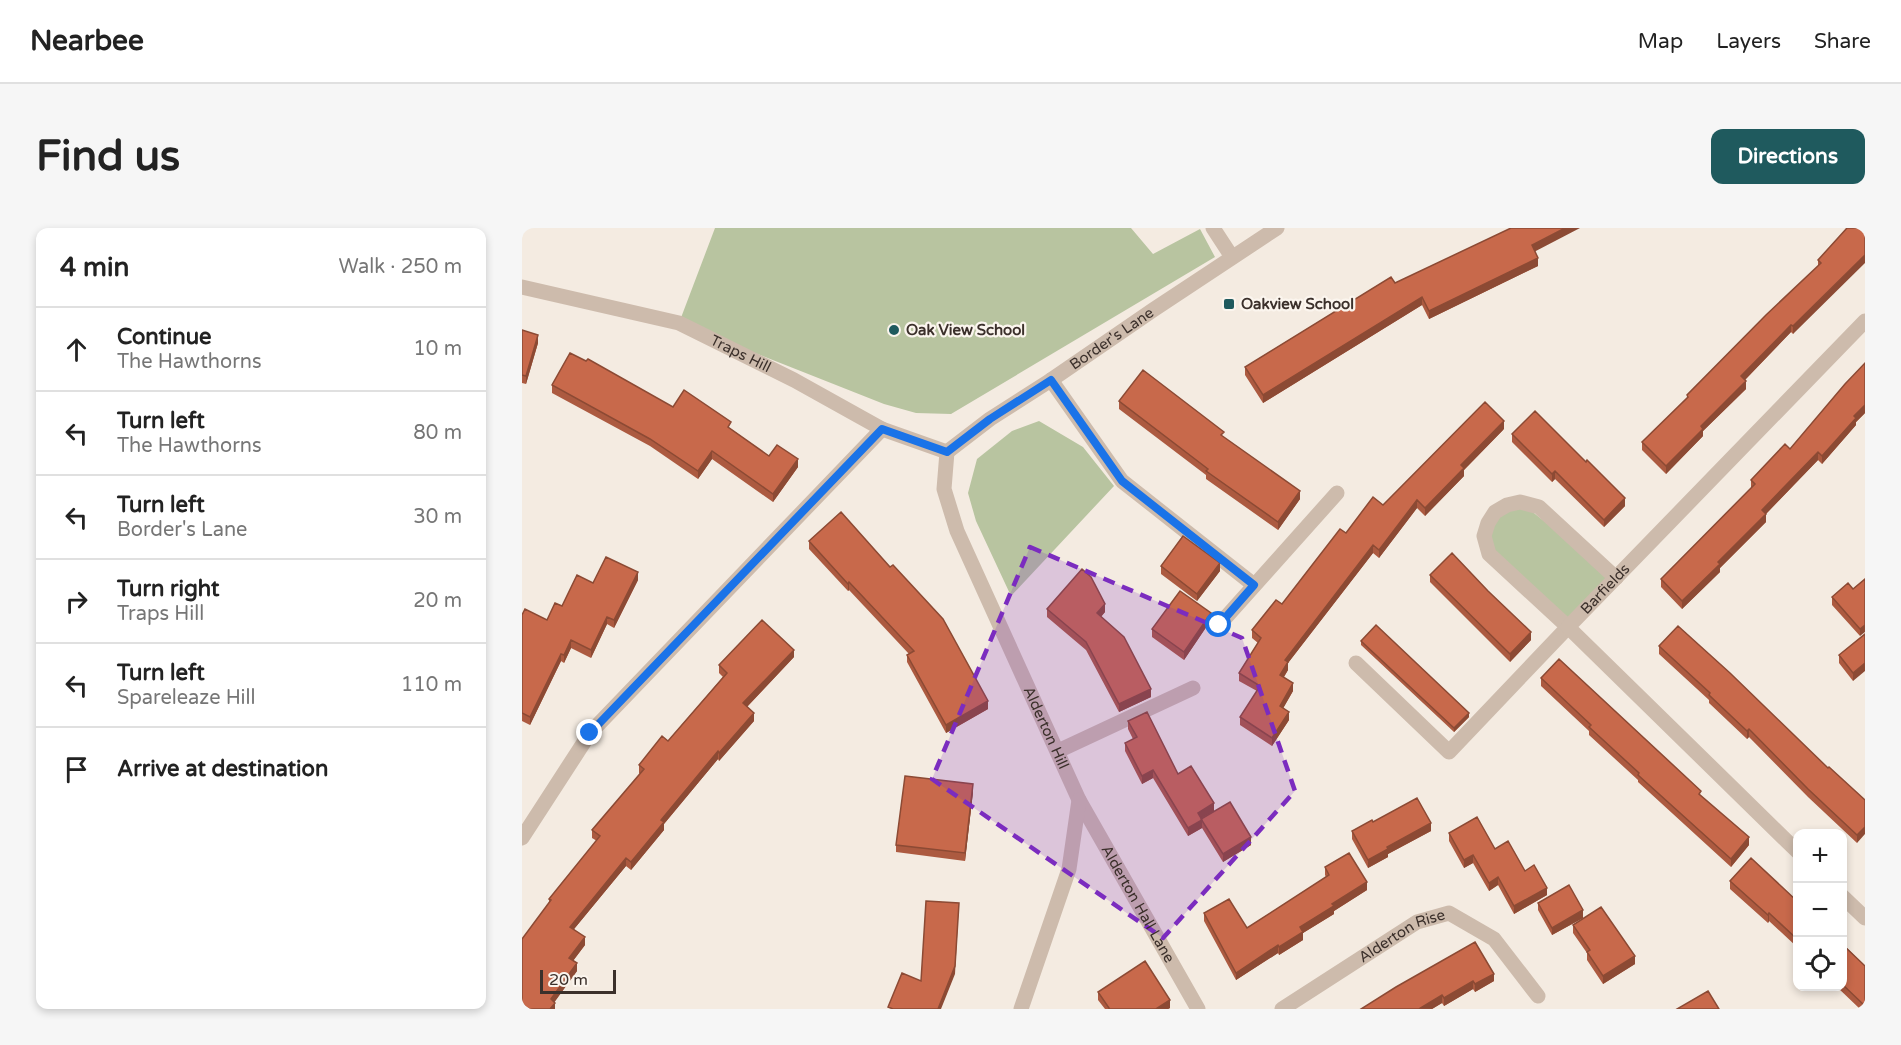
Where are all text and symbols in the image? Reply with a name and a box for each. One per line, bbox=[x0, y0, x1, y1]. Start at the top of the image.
text: Nearbee bbox=[30, 24, 144, 58]
text: Map bbox=[1638, 29, 1683, 54]
text: Layers bbox=[1716, 29, 1781, 54]
text: Share bbox=[1814, 29, 1871, 54]
button: Directions bbox=[1711, 129, 1865, 184]
text: Find us bbox=[36, 131, 180, 182]
text: 4 min bbox=[60, 252, 129, 283]
text: Walk · 250 m bbox=[339, 255, 462, 279]
place label: Oakview School bbox=[1241, 295, 1354, 313]
marker: Oakview School bbox=[1222, 297, 1236, 311]
street label: Border's Lane bbox=[1066, 303, 1157, 374]
place label: Oak View School bbox=[906, 321, 1025, 339]
marker: Oak View School bbox=[887, 323, 901, 337]
text: Continue bbox=[117, 324, 212, 350]
street label: Traps Hill bbox=[707, 331, 774, 376]
icon: ahead bbox=[60, 333, 93, 366]
text: 10 m bbox=[413, 337, 462, 361]
text: The Hawthorns bbox=[117, 350, 262, 374]
text: Turn left bbox=[117, 408, 205, 434]
icon: left bbox=[60, 417, 93, 450]
text: 80 m bbox=[413, 421, 462, 445]
text: The Hawthorns bbox=[117, 434, 262, 458]
text: Turn left bbox=[117, 492, 205, 518]
icon: left bbox=[60, 501, 93, 534]
text: 30 m bbox=[413, 505, 462, 529]
text: Border's Lane bbox=[117, 518, 247, 542]
street label: Barfields bbox=[1577, 560, 1634, 618]
text: Turn right bbox=[117, 576, 219, 602]
icon: right bbox=[60, 585, 93, 618]
text: 20 m bbox=[413, 589, 462, 613]
text: Traps Hill bbox=[117, 602, 204, 626]
route start bbox=[1205, 611, 1231, 637]
text: Turn left bbox=[117, 660, 205, 686]
icon: left bbox=[60, 669, 93, 702]
text: 110 m bbox=[401, 673, 462, 697]
street label: Alderton Hill bbox=[1020, 683, 1073, 772]
text: Spareleaze Hill bbox=[117, 686, 256, 710]
route end bbox=[576, 719, 602, 745]
icon: arrive bbox=[60, 753, 93, 786]
text: Arrive at destination bbox=[117, 756, 328, 782]
map controls bbox=[1793, 829, 1847, 991]
button: + bbox=[1793, 829, 1847, 883]
street label: Alderton Hall Lane bbox=[1098, 842, 1179, 966]
button: − bbox=[1793, 883, 1847, 937]
street label: Alderton Rise bbox=[1355, 906, 1447, 966]
button: locate bbox=[1793, 937, 1847, 991]
scale bar bbox=[540, 967, 616, 994]
text: 20 m bbox=[549, 970, 588, 990]

